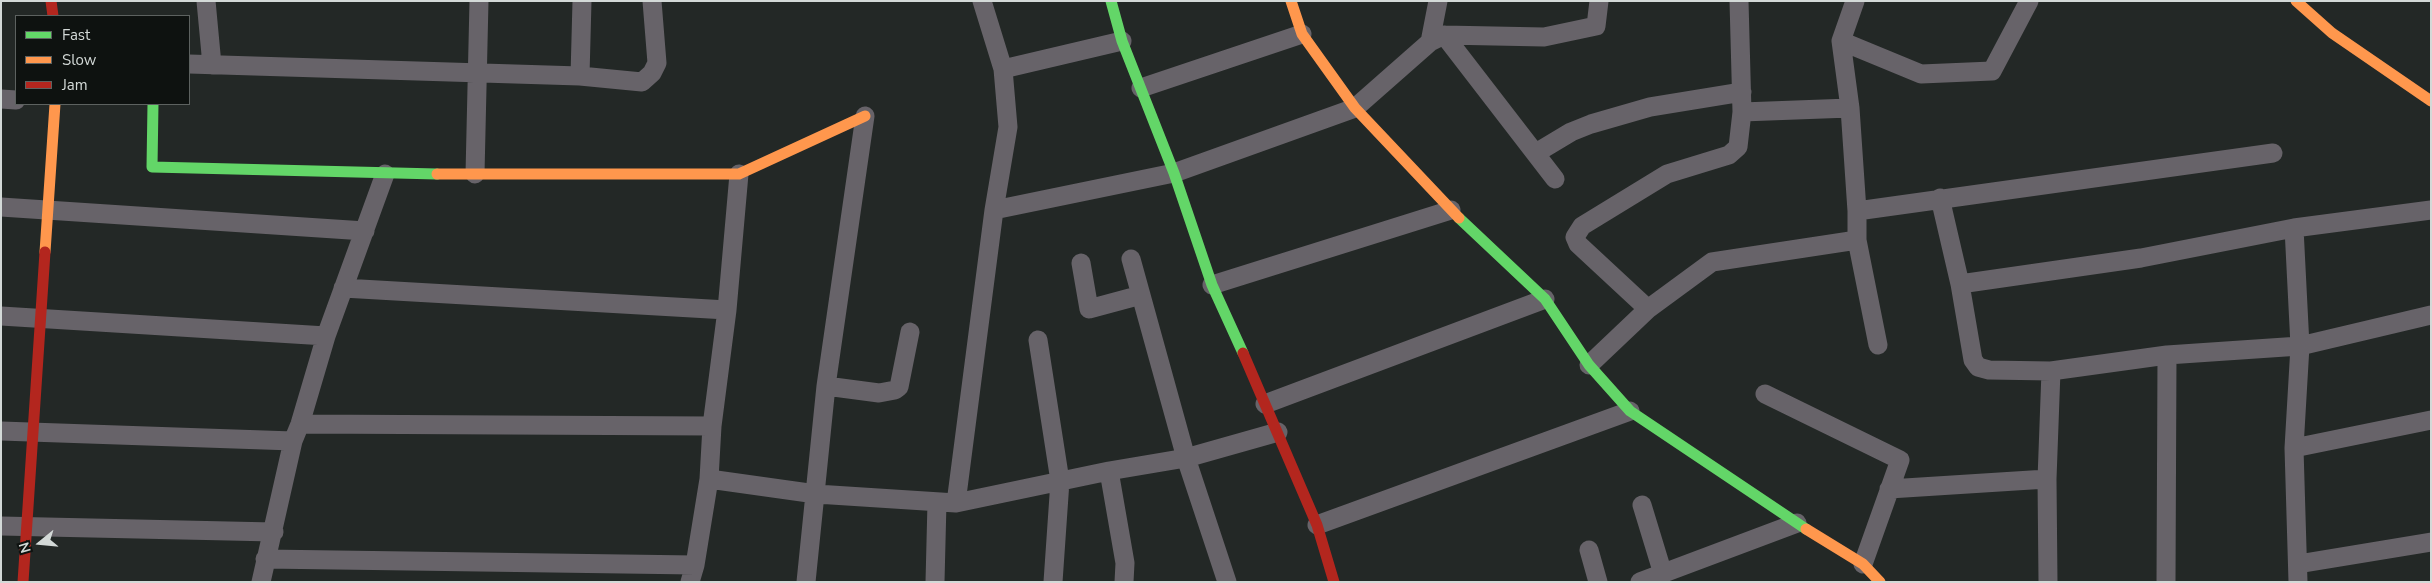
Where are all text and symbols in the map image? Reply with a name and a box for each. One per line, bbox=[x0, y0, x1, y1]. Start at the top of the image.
legend bbox=[15, 15, 190, 105]
text: Fast bbox=[62, 25, 90, 45]
text: Slow bbox=[62, 50, 96, 70]
text: Jam bbox=[62, 75, 88, 95]
north arrow bbox=[15, 518, 65, 568]
text: N bbox=[15, 540, 36, 555]

